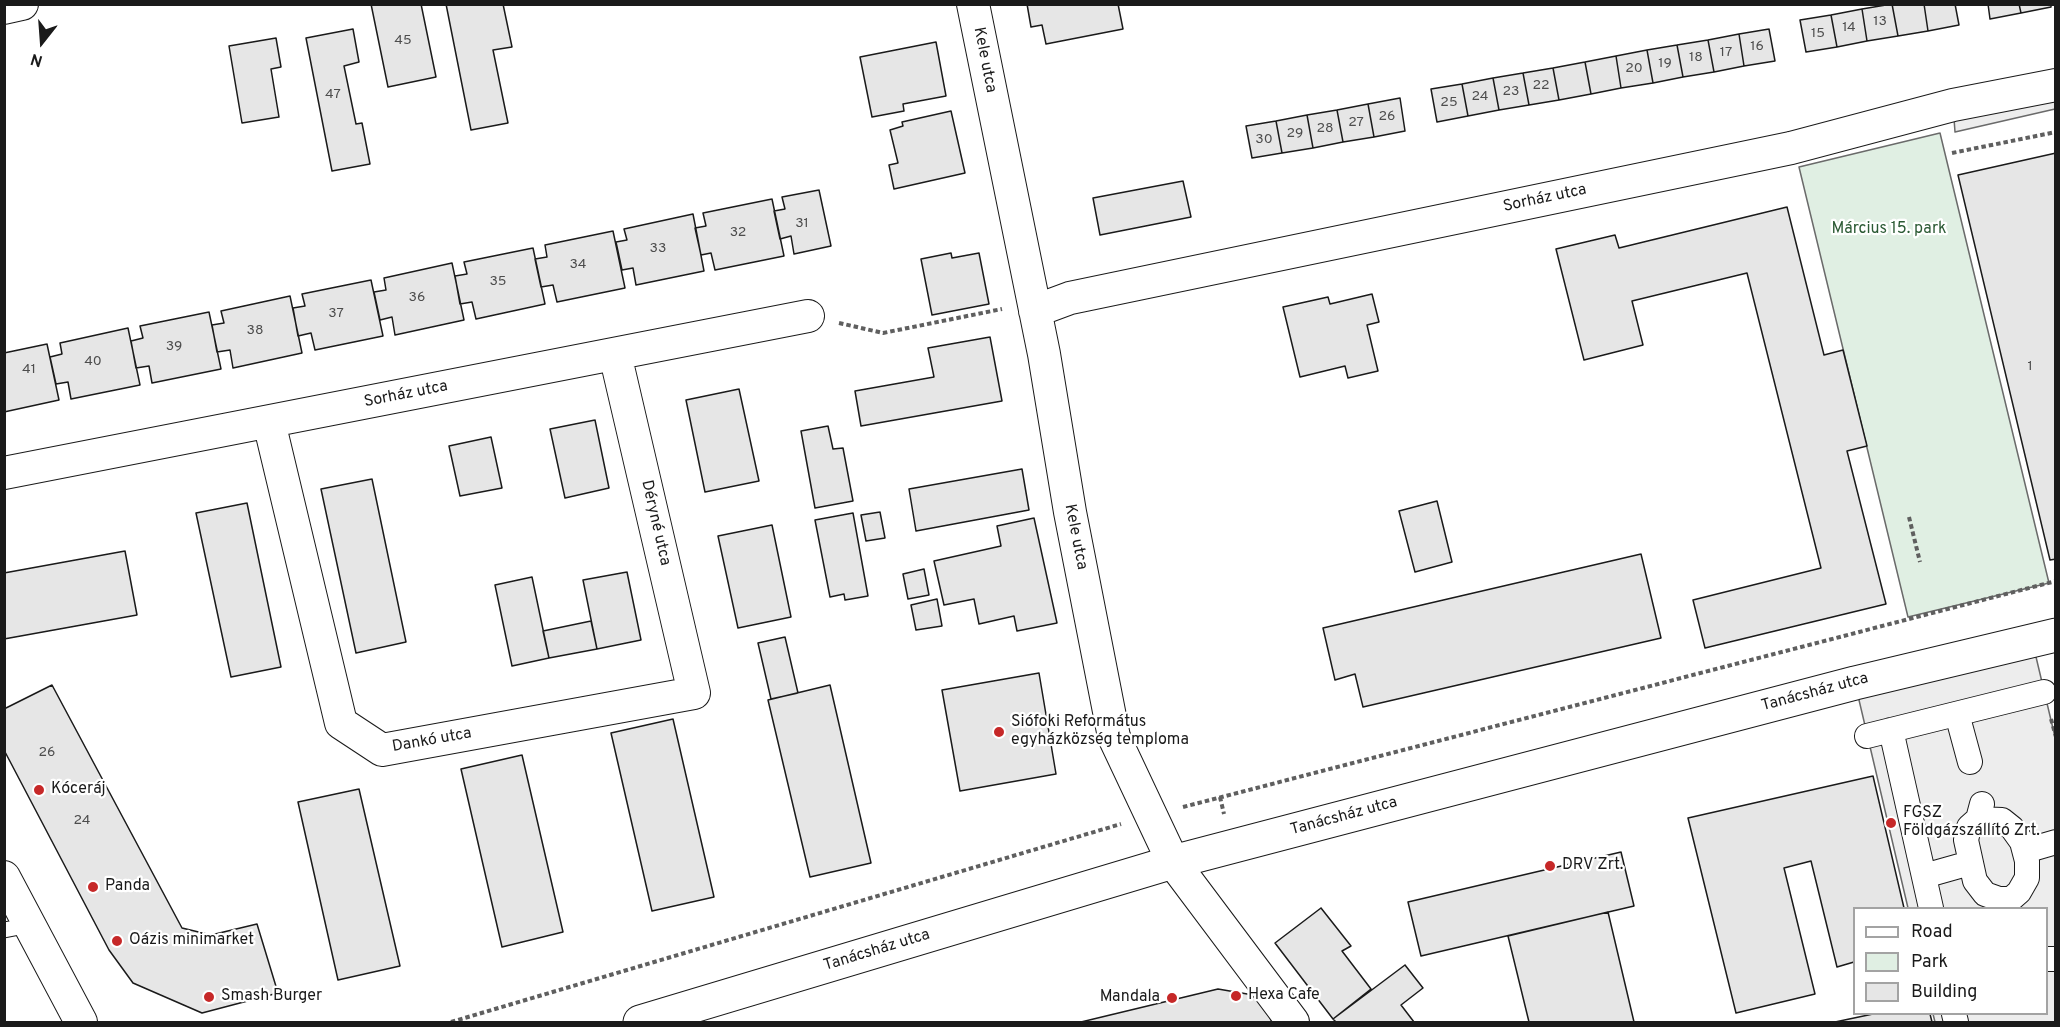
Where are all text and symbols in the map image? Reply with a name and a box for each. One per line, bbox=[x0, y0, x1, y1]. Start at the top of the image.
north arrow bbox=[12, 12, 72, 72]
house number: 13 bbox=[1873, 14, 1887, 30]
house number: 14 bbox=[1842, 20, 1856, 36]
street label: Kele utca bbox=[968, 26, 1000, 94]
house number: 15 bbox=[1811, 26, 1825, 42]
house number: 45 bbox=[394, 33, 412, 49]
house number: 16 bbox=[1750, 39, 1764, 55]
house number: 17 bbox=[1720, 45, 1732, 61]
text: N bbox=[28, 48, 45, 70]
house number: 18 bbox=[1689, 50, 1703, 66]
house number: 19 bbox=[1658, 56, 1672, 72]
house number: 20 bbox=[1625, 61, 1643, 77]
house number: 22 bbox=[1532, 78, 1550, 94]
house number: 23 bbox=[1503, 84, 1519, 100]
house number: 47 bbox=[325, 87, 341, 103]
house number: 24 bbox=[1471, 89, 1489, 105]
house number: 25 bbox=[1440, 95, 1458, 111]
house number: 26 bbox=[1379, 109, 1395, 125]
house number: 27 bbox=[1348, 115, 1364, 131]
house number: 28 bbox=[1316, 121, 1334, 137]
house number: 29 bbox=[1287, 126, 1303, 142]
house number: 30 bbox=[1255, 132, 1273, 148]
street label: Sorház utca bbox=[1502, 181, 1588, 217]
house number: 31 bbox=[795, 216, 809, 232]
park label: Március 15. park bbox=[1831, 220, 1947, 240]
house number: 32 bbox=[730, 225, 746, 241]
house number: 33 bbox=[650, 241, 666, 257]
house number: 34 bbox=[569, 257, 587, 273]
house number: 35 bbox=[489, 274, 507, 290]
house number: 36 bbox=[409, 290, 425, 306]
house number: 37 bbox=[328, 306, 344, 322]
house number: 38 bbox=[247, 323, 263, 339]
house number: 39 bbox=[166, 339, 182, 355]
house number: 40 bbox=[84, 354, 102, 370]
house number: 1 bbox=[2027, 359, 2033, 375]
house number: 41 bbox=[22, 362, 36, 378]
street label: Sorház utca bbox=[363, 377, 449, 413]
street label: Déryné utca bbox=[636, 478, 674, 568]
street label: Kele utca bbox=[1059, 503, 1091, 571]
street label: Tanácsház utca bbox=[1759, 669, 1871, 717]
place label: Siófoki Református egyházközség temploma bbox=[1011, 713, 1189, 751]
street label: Dankó utca bbox=[391, 725, 473, 757]
marker: Siófoki Református egyházközség temploma bbox=[992, 725, 1006, 739]
house number: 26 bbox=[39, 745, 55, 761]
place label: Kóceráj bbox=[51, 780, 106, 800]
marker: Kóceráj bbox=[32, 783, 46, 797]
street label: Tanácsház utca bbox=[1288, 793, 1400, 841]
place label: FGSZ Földgázszállító Zrt. bbox=[1903, 804, 2040, 842]
house number: 24 bbox=[73, 813, 91, 829]
marker: FGSZ Földgázszállító Zrt. bbox=[1884, 816, 1898, 830]
place label: DRV Zrt. bbox=[1562, 856, 1623, 876]
marker: DRV Zrt. bbox=[1543, 859, 1557, 873]
place label: Panda bbox=[105, 877, 150, 897]
marker: Panda bbox=[86, 880, 100, 894]
legend bbox=[1853, 907, 2048, 1015]
text: Road bbox=[1911, 921, 1953, 944]
street label: Tanácsház utca bbox=[822, 926, 932, 976]
place label: Oázis minimarket bbox=[129, 931, 254, 951]
marker: Oázis minimarket bbox=[110, 934, 124, 948]
text: Park bbox=[1911, 951, 1948, 974]
text: Building bbox=[1911, 981, 1977, 1004]
place label: Hexa Cafe bbox=[1248, 986, 1320, 1006]
place label: Smash Burger bbox=[221, 987, 322, 1007]
place label: Mandala bbox=[1100, 988, 1160, 1008]
marker: Hexa Cafe bbox=[1229, 989, 1243, 1003]
marker: Smash Burger bbox=[202, 990, 216, 1004]
marker: Mandala bbox=[1165, 991, 1179, 1005]

